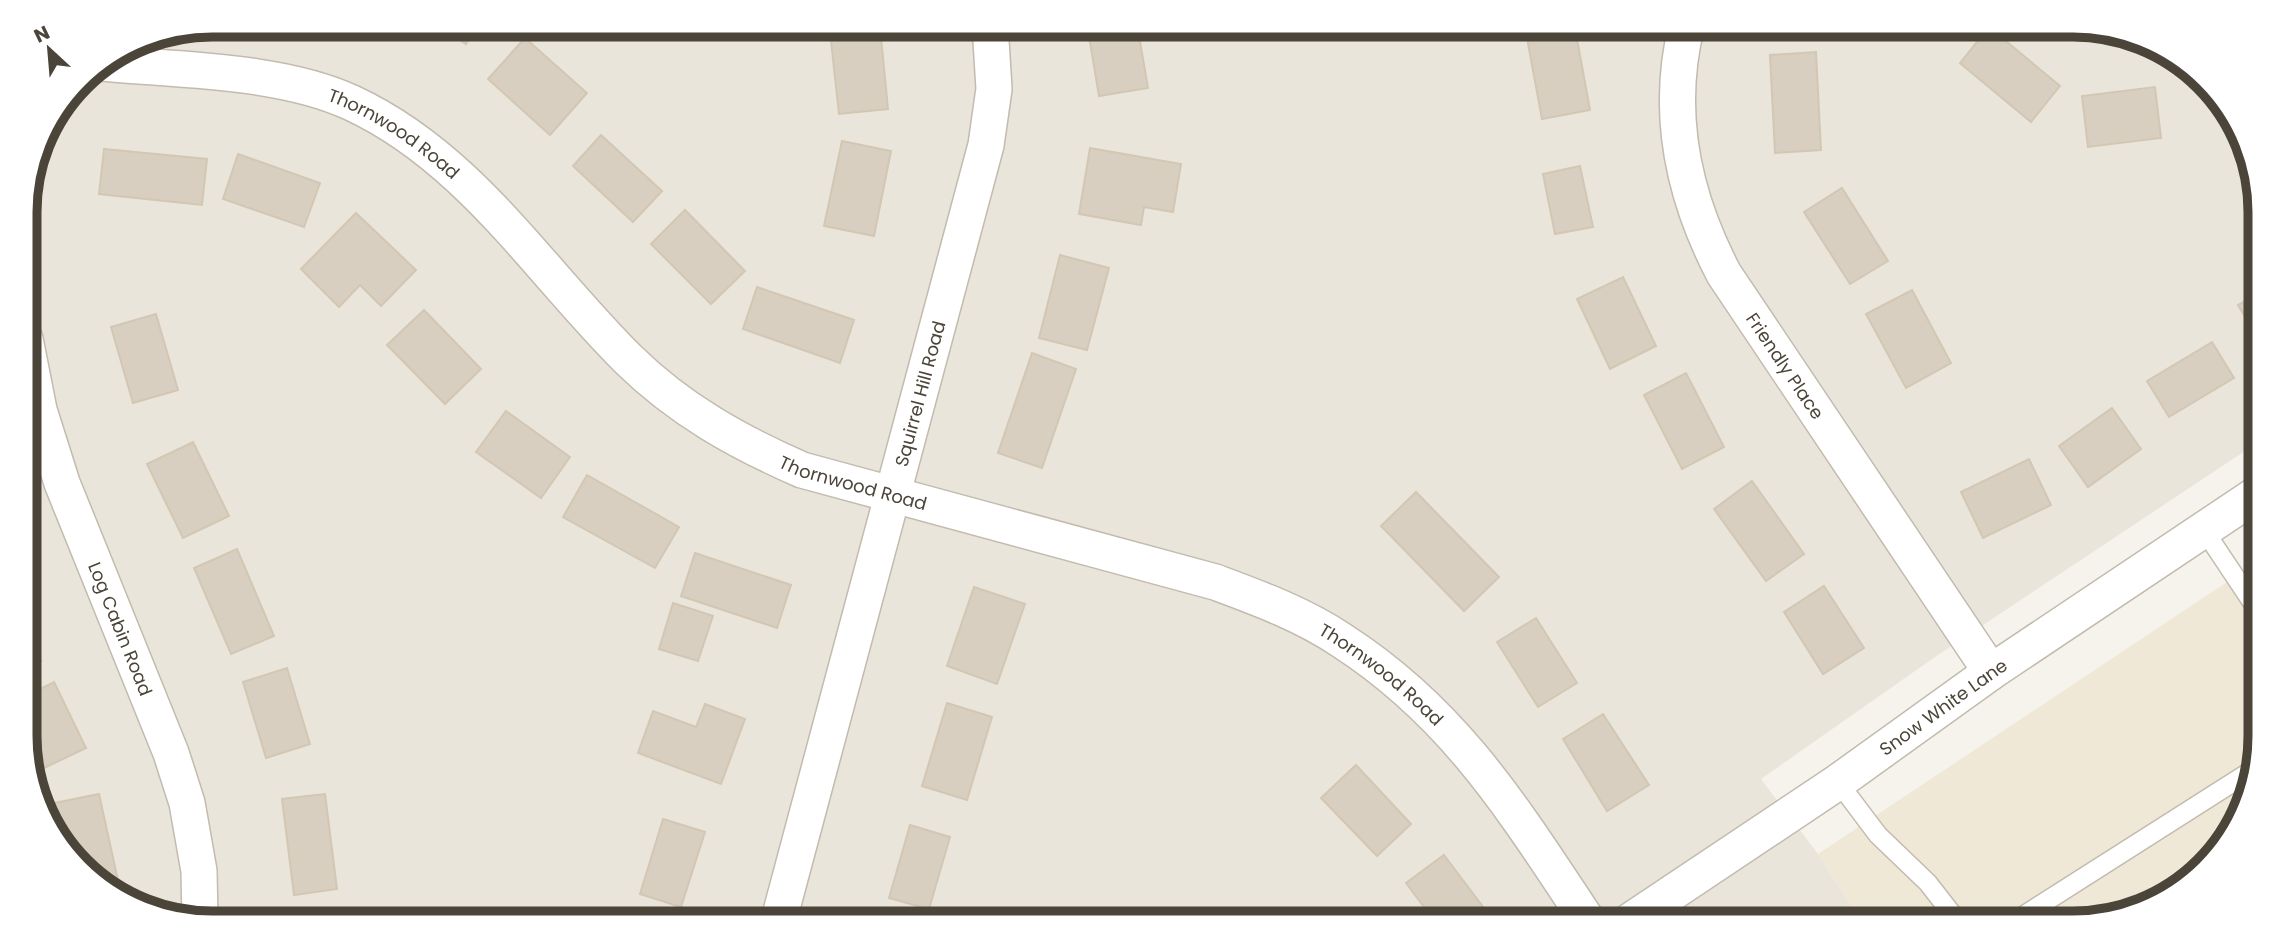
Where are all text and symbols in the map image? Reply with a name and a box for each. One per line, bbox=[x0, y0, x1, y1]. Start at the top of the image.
north arrow bbox=[14, 14, 84, 84]
text: N bbox=[29, 19, 54, 49]
street label: Thornwood Road bbox=[325, 82, 465, 184]
street label: Friendly Place bbox=[1741, 307, 1830, 424]
street label: Squirrel Hill Road bbox=[888, 318, 951, 469]
street label: Thornwood Road bbox=[775, 449, 930, 516]
street label: Log Cabin Road bbox=[83, 558, 159, 699]
street label: Thornwood Road bbox=[1315, 617, 1449, 731]
street label: Snow White Lane bbox=[1874, 652, 2012, 761]

